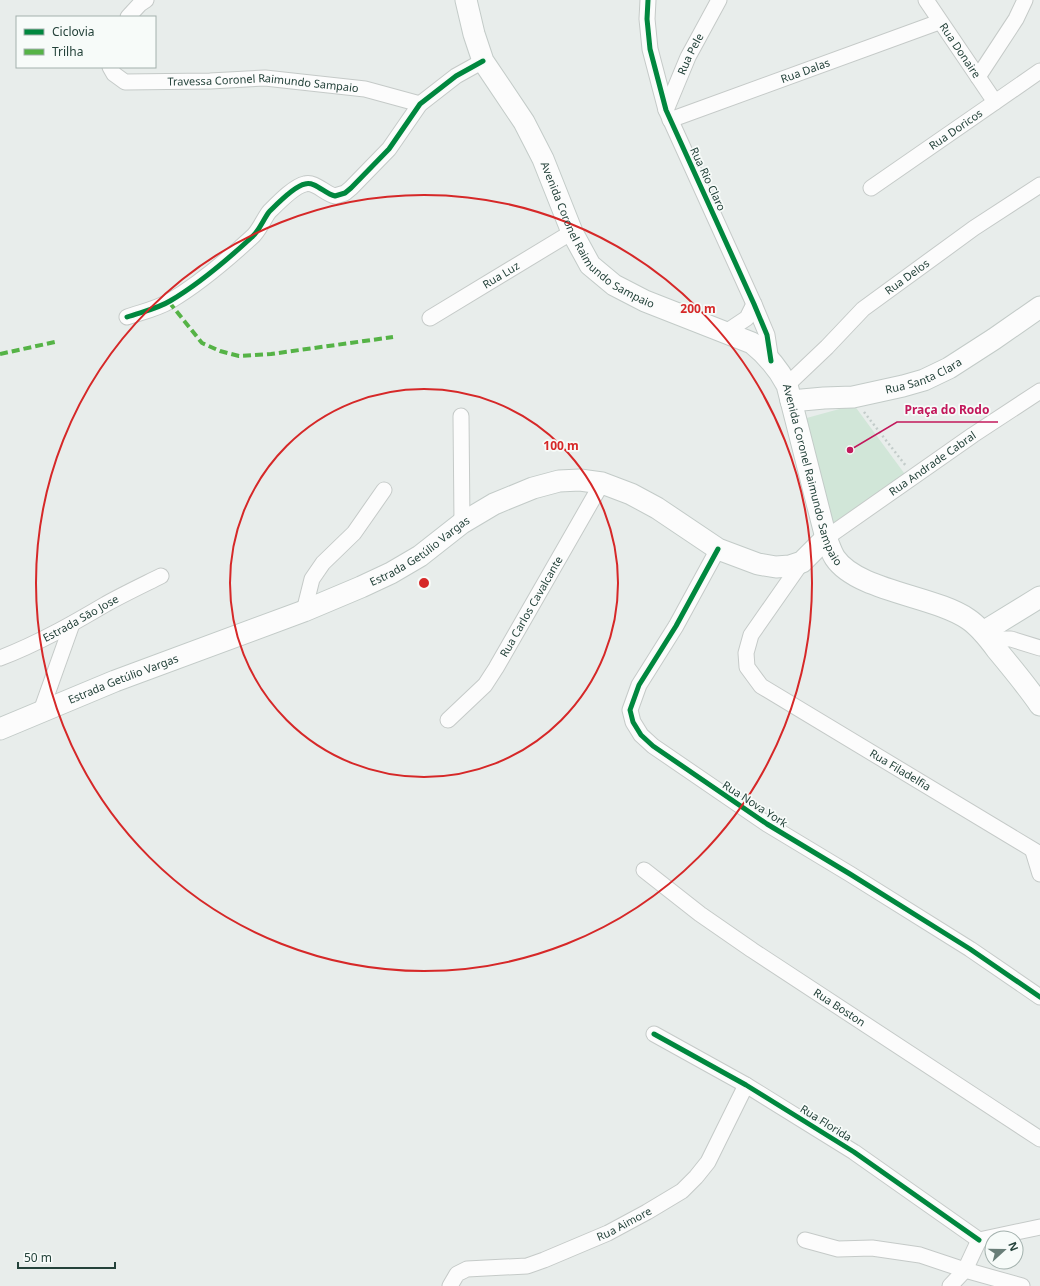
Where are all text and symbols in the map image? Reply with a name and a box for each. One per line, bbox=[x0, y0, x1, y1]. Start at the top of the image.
legend bbox=[16, 16, 156, 68]
street label: Rua Donaire bbox=[937, 20, 985, 81]
text: Ciclovia bbox=[52, 23, 94, 40]
street label: Rua Pele bbox=[673, 30, 707, 77]
text: Trilha bbox=[52, 43, 83, 60]
street label: Rua Dalas bbox=[779, 54, 832, 86]
street label: Travessa Coronel Raimundo Sampaio bbox=[167, 70, 360, 95]
street label: Rua Doricos bbox=[926, 105, 985, 153]
street label: Rua Rio Claro bbox=[687, 144, 730, 213]
street label: Avenida Coronel Raimundo Sampaio bbox=[538, 159, 657, 311]
street label: Rua Delos bbox=[881, 255, 932, 298]
street label: Rua Luz bbox=[480, 258, 522, 291]
text: 200 m bbox=[680, 300, 716, 317]
street label: Rua Santa Clara bbox=[884, 354, 964, 397]
street label: Avenida Coronel Raimundo Sampaio bbox=[780, 382, 846, 569]
callout: Praça do Rodo bbox=[897, 398, 998, 422]
text: Praça do Rodo bbox=[905, 401, 989, 418]
street label: Rua Andrade Cabral bbox=[886, 427, 978, 499]
text: 100 m bbox=[543, 437, 579, 454]
street label: Estrada Getúlio Vargas bbox=[367, 512, 472, 589]
street label: Rua Carlos Cavalcante bbox=[496, 553, 566, 660]
centre of rings bbox=[417, 576, 431, 590]
street label: Estrada Sāo Jose bbox=[40, 591, 121, 645]
street label: Estrada Getúlio Vargas bbox=[66, 650, 180, 707]
street label: Rua Filadelfia bbox=[867, 745, 934, 794]
street label: Rua Nova York bbox=[720, 777, 791, 830]
street label: Rua Boston bbox=[811, 984, 869, 1029]
street label: Rua Florida bbox=[798, 1101, 855, 1144]
street label: Rua Aimore bbox=[594, 1203, 654, 1244]
north arrow bbox=[984, 1230, 1024, 1270]
text: N bbox=[1005, 1239, 1022, 1253]
scale bar bbox=[18, 1244, 115, 1270]
text: 50 m bbox=[24, 1249, 52, 1266]

